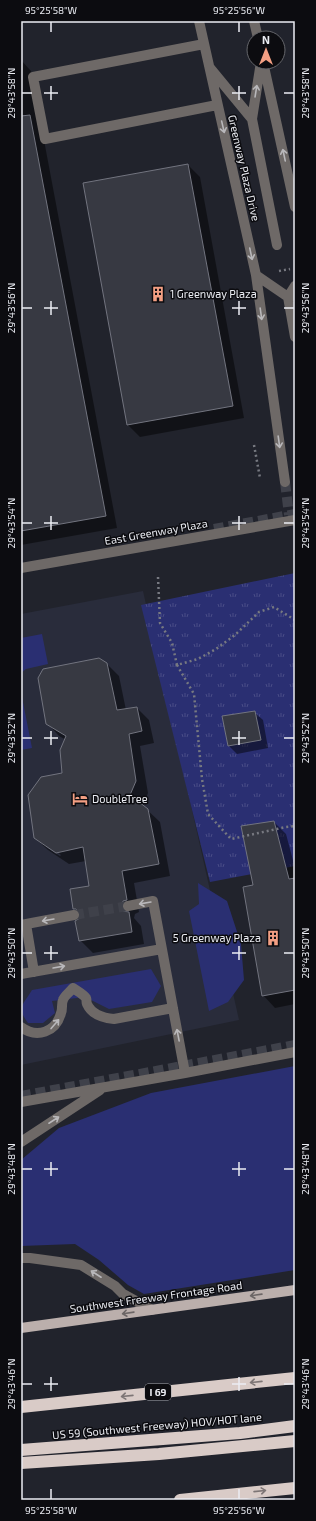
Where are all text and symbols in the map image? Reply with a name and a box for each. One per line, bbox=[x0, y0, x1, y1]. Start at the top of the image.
text: 95°25'58"W bbox=[25, 4, 78, 16]
text: 95°25'56"W bbox=[213, 4, 265, 16]
north arrow bbox=[246, 30, 286, 70]
text: N bbox=[262, 33, 270, 46]
text: 29°43'58"N bbox=[5, 68, 17, 118]
text: 29°43'58"N bbox=[299, 68, 311, 118]
one-way arrow bbox=[253, 84, 261, 97]
street label: Greenway Plaza Drive bbox=[226, 114, 263, 222]
one-way arrow bbox=[219, 121, 227, 134]
one-way arrow bbox=[279, 149, 287, 162]
one-way arrow bbox=[248, 247, 256, 260]
text: 29°43'56"N bbox=[5, 283, 17, 333]
text: 29°43'56"N bbox=[299, 283, 311, 333]
building icon: 1 Greenway Plaza bbox=[149, 285, 167, 303]
place label: 1 Greenway Plaza bbox=[170, 287, 257, 300]
one-way arrow bbox=[257, 307, 265, 320]
one-way arrow bbox=[275, 436, 283, 449]
text: 29°43'54"N bbox=[5, 498, 17, 548]
text: 29°43'54"N bbox=[299, 498, 311, 548]
street label: East Greenway Plaza bbox=[103, 516, 208, 547]
text: 29°43'52"N bbox=[5, 713, 17, 763]
text: 29°43'52"N bbox=[299, 713, 311, 763]
hotel icon: DoubleTree bbox=[71, 790, 89, 808]
place label: DoubleTree bbox=[92, 792, 148, 805]
one-way arrow bbox=[139, 899, 152, 907]
one-way arrow bbox=[42, 917, 55, 925]
text: 29°43'50"N bbox=[5, 928, 17, 978]
text: 29°43'50"N bbox=[299, 928, 311, 978]
building icon: 5 Greenway Plaza bbox=[264, 929, 282, 947]
place label: 5 Greenway Plaza bbox=[173, 931, 261, 944]
one-way arrow bbox=[53, 963, 66, 971]
one-way arrow bbox=[51, 1018, 59, 1029]
one-way arrow bbox=[174, 1029, 182, 1042]
one-way arrow bbox=[48, 1116, 59, 1124]
text: 29°43'48"N bbox=[5, 1143, 17, 1195]
text: 29°43'48"N bbox=[299, 1143, 311, 1195]
one-way arrow bbox=[91, 1270, 102, 1278]
street label: Southwest Freeway Frontage Road bbox=[69, 1278, 243, 1315]
one-way arrow bbox=[250, 1291, 263, 1299]
one-way arrow bbox=[122, 1309, 135, 1317]
text: 29°43'46"N bbox=[5, 1358, 17, 1410]
text: 29°43'46"N bbox=[299, 1358, 311, 1410]
one-way arrow bbox=[250, 1378, 263, 1386]
road number: I 69 bbox=[145, 1384, 171, 1400]
one-way arrow bbox=[121, 1392, 134, 1400]
street label: US 59 (Southwest Freeway) HOV/HOT lane bbox=[52, 1410, 262, 1441]
one-way arrow bbox=[253, 1488, 266, 1495]
text: 95°25'58"W bbox=[25, 1504, 78, 1516]
text: 95°25'56"W bbox=[213, 1504, 265, 1516]

